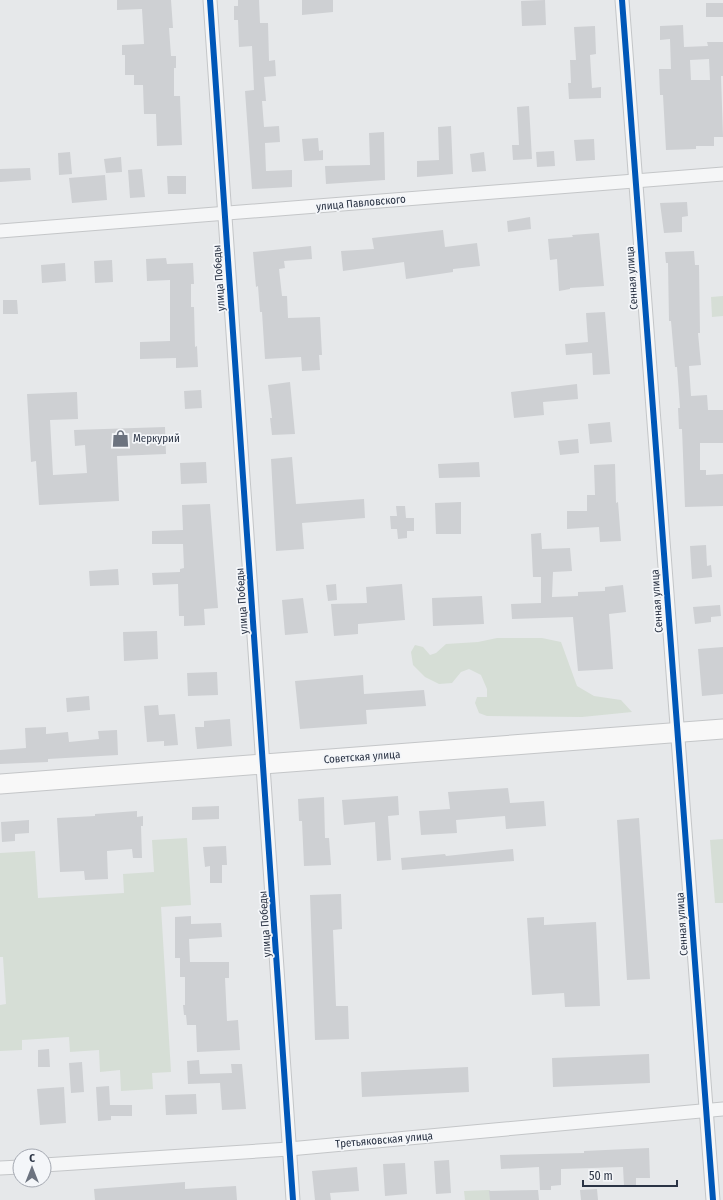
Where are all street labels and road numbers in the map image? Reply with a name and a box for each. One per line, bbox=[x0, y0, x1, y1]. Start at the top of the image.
street label: улица Павловского bbox=[316, 193, 407, 213]
street label: улица Победы bbox=[210, 244, 228, 312]
street label: Сенная улица bbox=[623, 246, 641, 310]
street label: улица Победы bbox=[233, 567, 251, 635]
street label: Сенная улица bbox=[648, 569, 666, 633]
street label: Советская улица bbox=[323, 748, 401, 766]
street label: улица Победы bbox=[256, 890, 274, 958]
street label: Сенная улица bbox=[673, 892, 691, 956]
street label: Третьяковская улица bbox=[335, 1129, 433, 1151]

